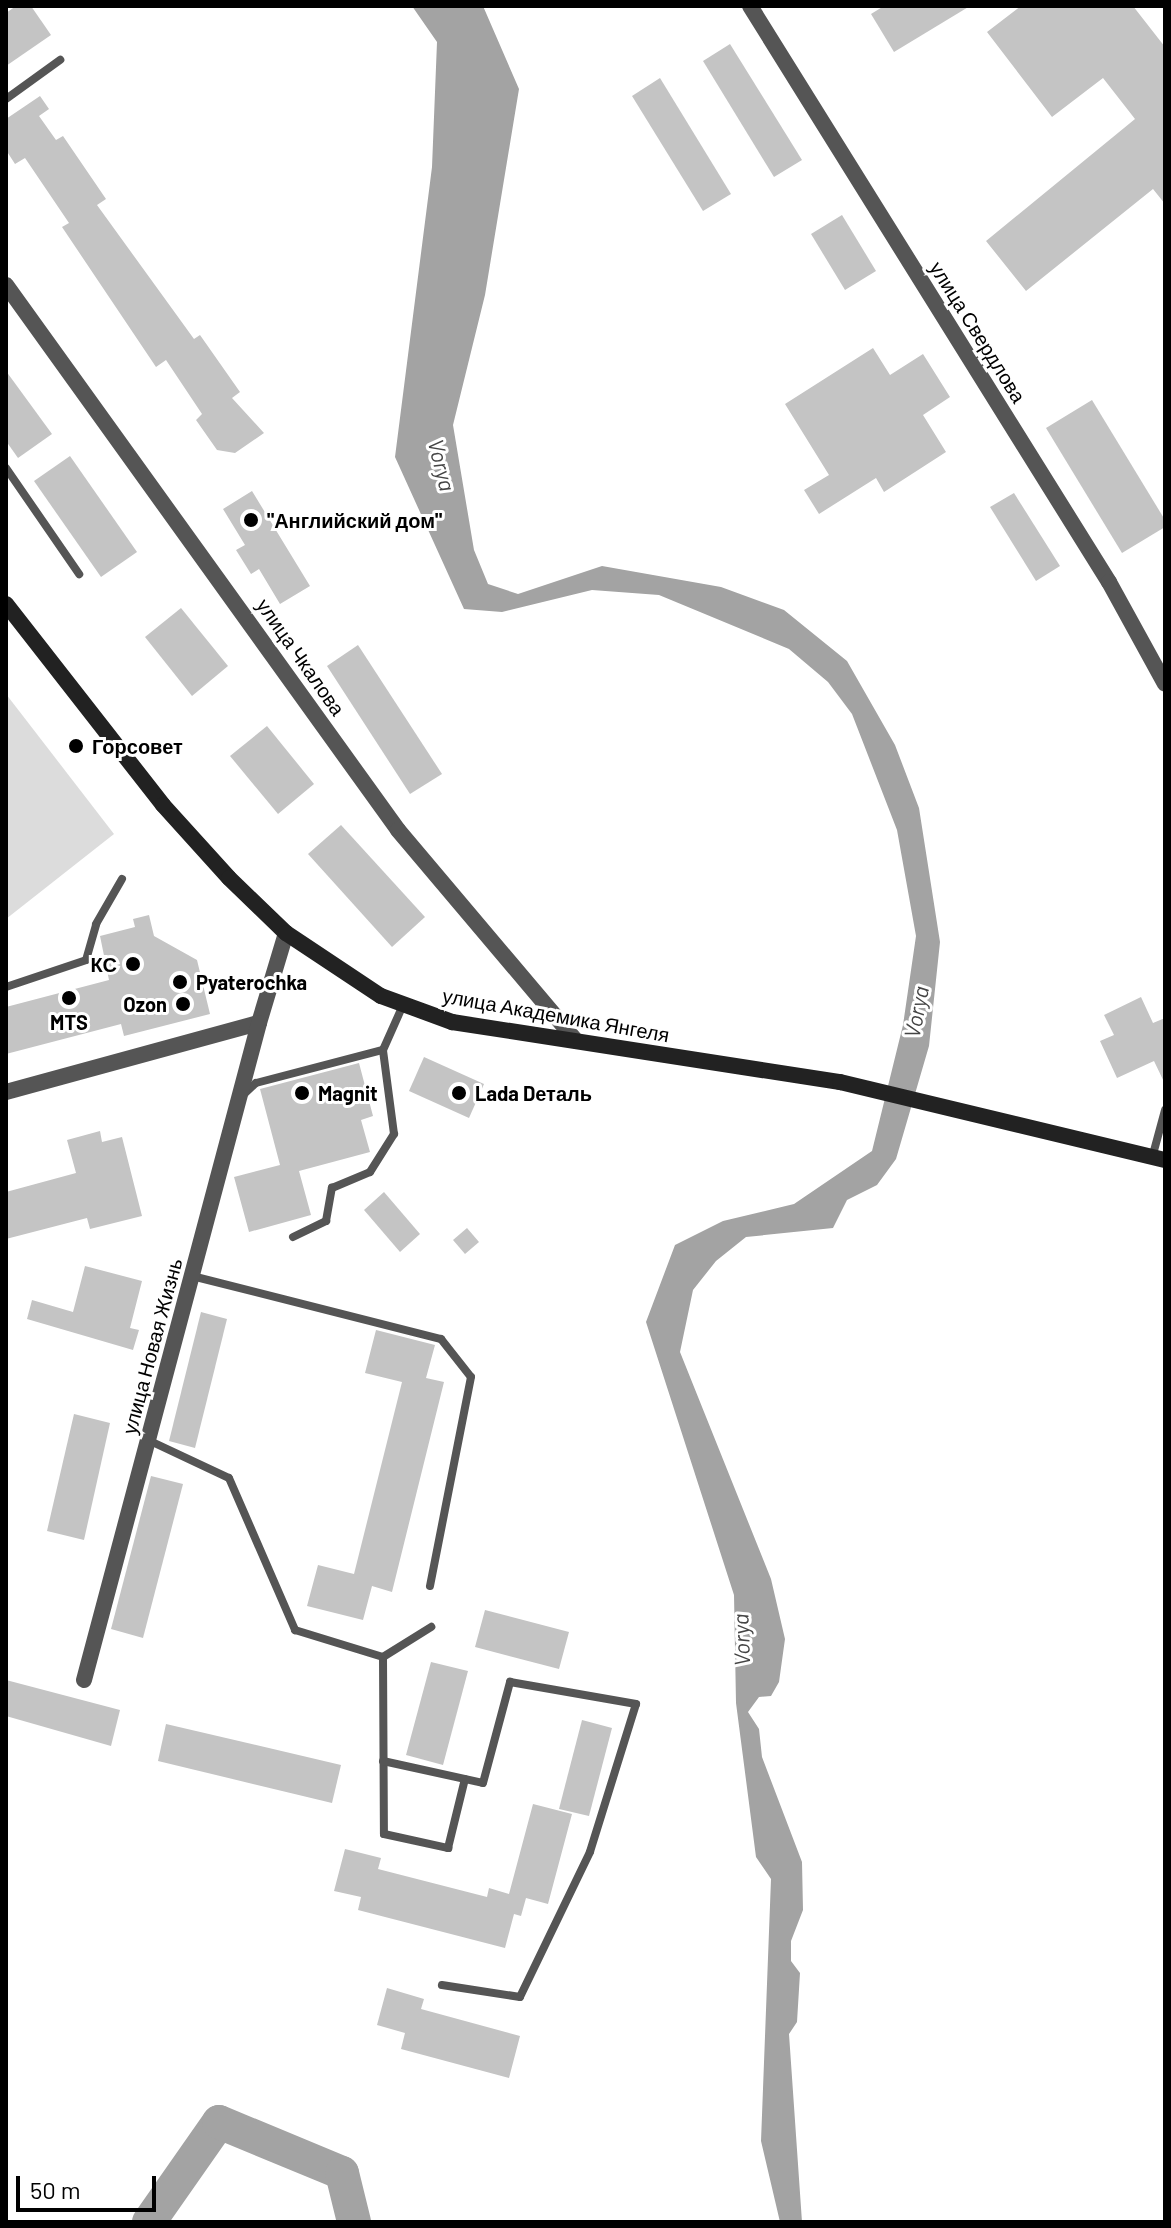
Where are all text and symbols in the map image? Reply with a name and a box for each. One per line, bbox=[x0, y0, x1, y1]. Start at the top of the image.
street label: улица Свердлова bbox=[925, 257, 1031, 407]
water label: Vorya bbox=[423, 436, 461, 494]
place label: "Английский дом" bbox=[267, 508, 442, 532]
marker: "Английский дом" bbox=[242, 511, 260, 529]
street label: улица Чкалова bbox=[252, 594, 350, 720]
place label: Горсовет bbox=[92, 734, 183, 758]
marker: Горсовет bbox=[67, 737, 85, 755]
place label: КС bbox=[91, 952, 117, 976]
marker: КС bbox=[124, 955, 142, 973]
place label: Pyaterochka bbox=[196, 970, 307, 994]
marker: Pyaterochka bbox=[171, 973, 189, 991]
street label: улица Академика Янгеля bbox=[441, 983, 671, 1047]
water label: Vorya bbox=[898, 984, 934, 1040]
marker: MTS bbox=[60, 989, 78, 1007]
place label: Ozon bbox=[123, 992, 167, 1016]
marker: Ozon bbox=[174, 995, 192, 1013]
place label: MTS bbox=[50, 1010, 88, 1034]
place label: Magnit bbox=[318, 1081, 378, 1105]
place label: Lada Dеталь bbox=[475, 1081, 592, 1105]
marker: Magnit bbox=[293, 1084, 311, 1102]
marker: Lada Dеталь bbox=[450, 1084, 468, 1102]
street label: улица Новая Жизнь bbox=[117, 1255, 187, 1437]
water label: Vorya bbox=[727, 1613, 755, 1667]
scale bar bbox=[20, 2160, 160, 2210]
text: 50 m bbox=[30, 2175, 81, 2204]

